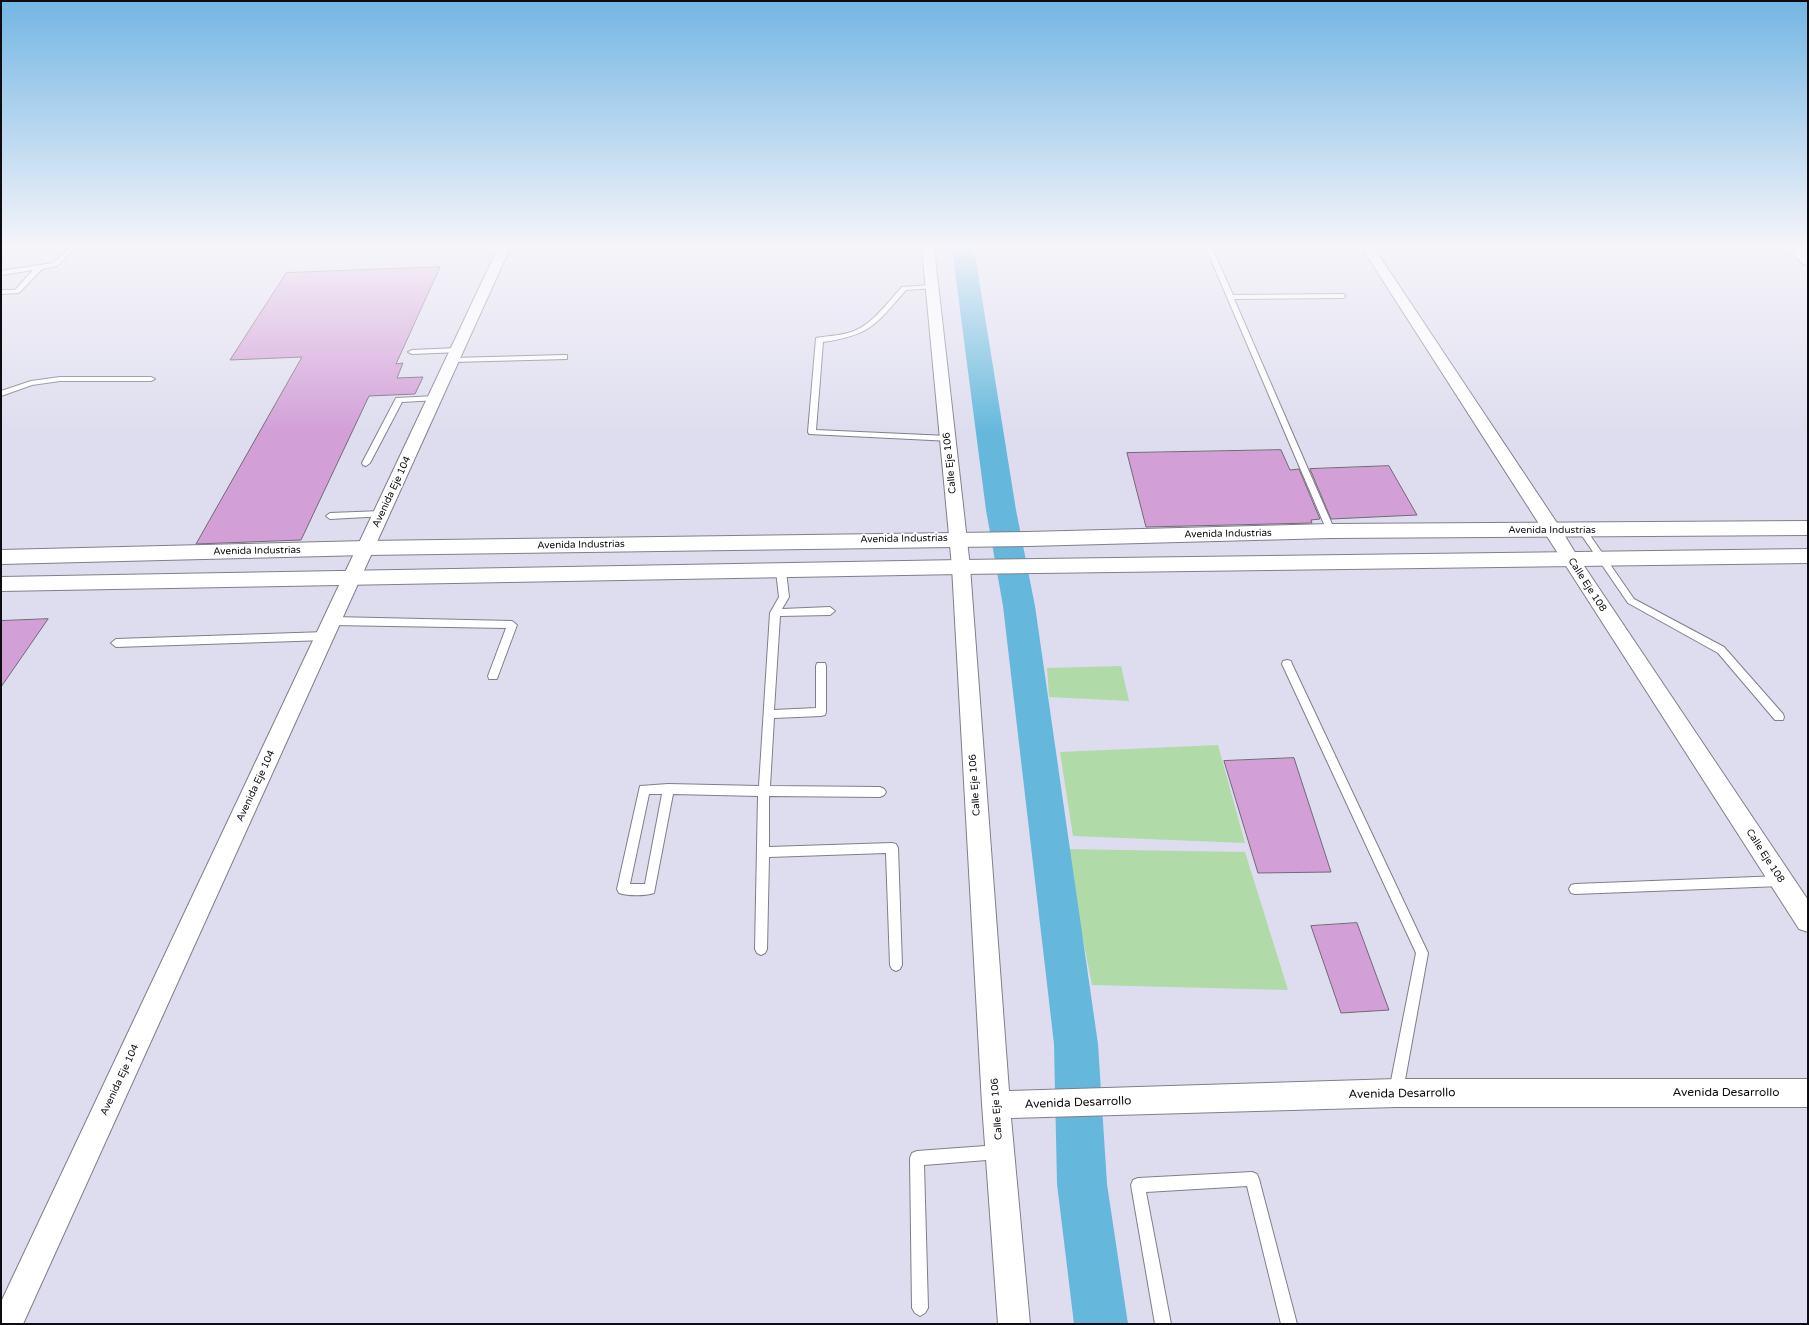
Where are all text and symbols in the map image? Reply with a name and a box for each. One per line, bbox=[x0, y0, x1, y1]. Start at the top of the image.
street label: Calle Eje 106 bbox=[941, 432, 959, 494]
street label: Avenida Eje 104 bbox=[370, 455, 414, 529]
street label: Avenida Industrias bbox=[1508, 524, 1596, 536]
street label: Avenida Industrias bbox=[1184, 527, 1272, 541]
street label: Avenida Industrias bbox=[860, 532, 948, 546]
street label: Avenida Industrias bbox=[537, 538, 625, 552]
street label: Avenida Industrias bbox=[213, 544, 301, 558]
street label: Calle Eje 108 bbox=[1565, 556, 1609, 614]
street label: Avenida Eje 104 bbox=[234, 749, 278, 823]
street label: Calle Eje 106 bbox=[967, 754, 983, 816]
street label: Calle Eje 108 bbox=[1743, 827, 1787, 885]
street label: Avenida Eje 104 bbox=[98, 1043, 142, 1117]
street label: Calle Eje 106 bbox=[989, 1078, 1005, 1140]
street label: Avenida Desarrollo bbox=[1348, 1086, 1456, 1102]
street label: Avenida Desarrollo bbox=[1673, 1086, 1779, 1100]
street label: Avenida Desarrollo bbox=[1024, 1094, 1132, 1112]

